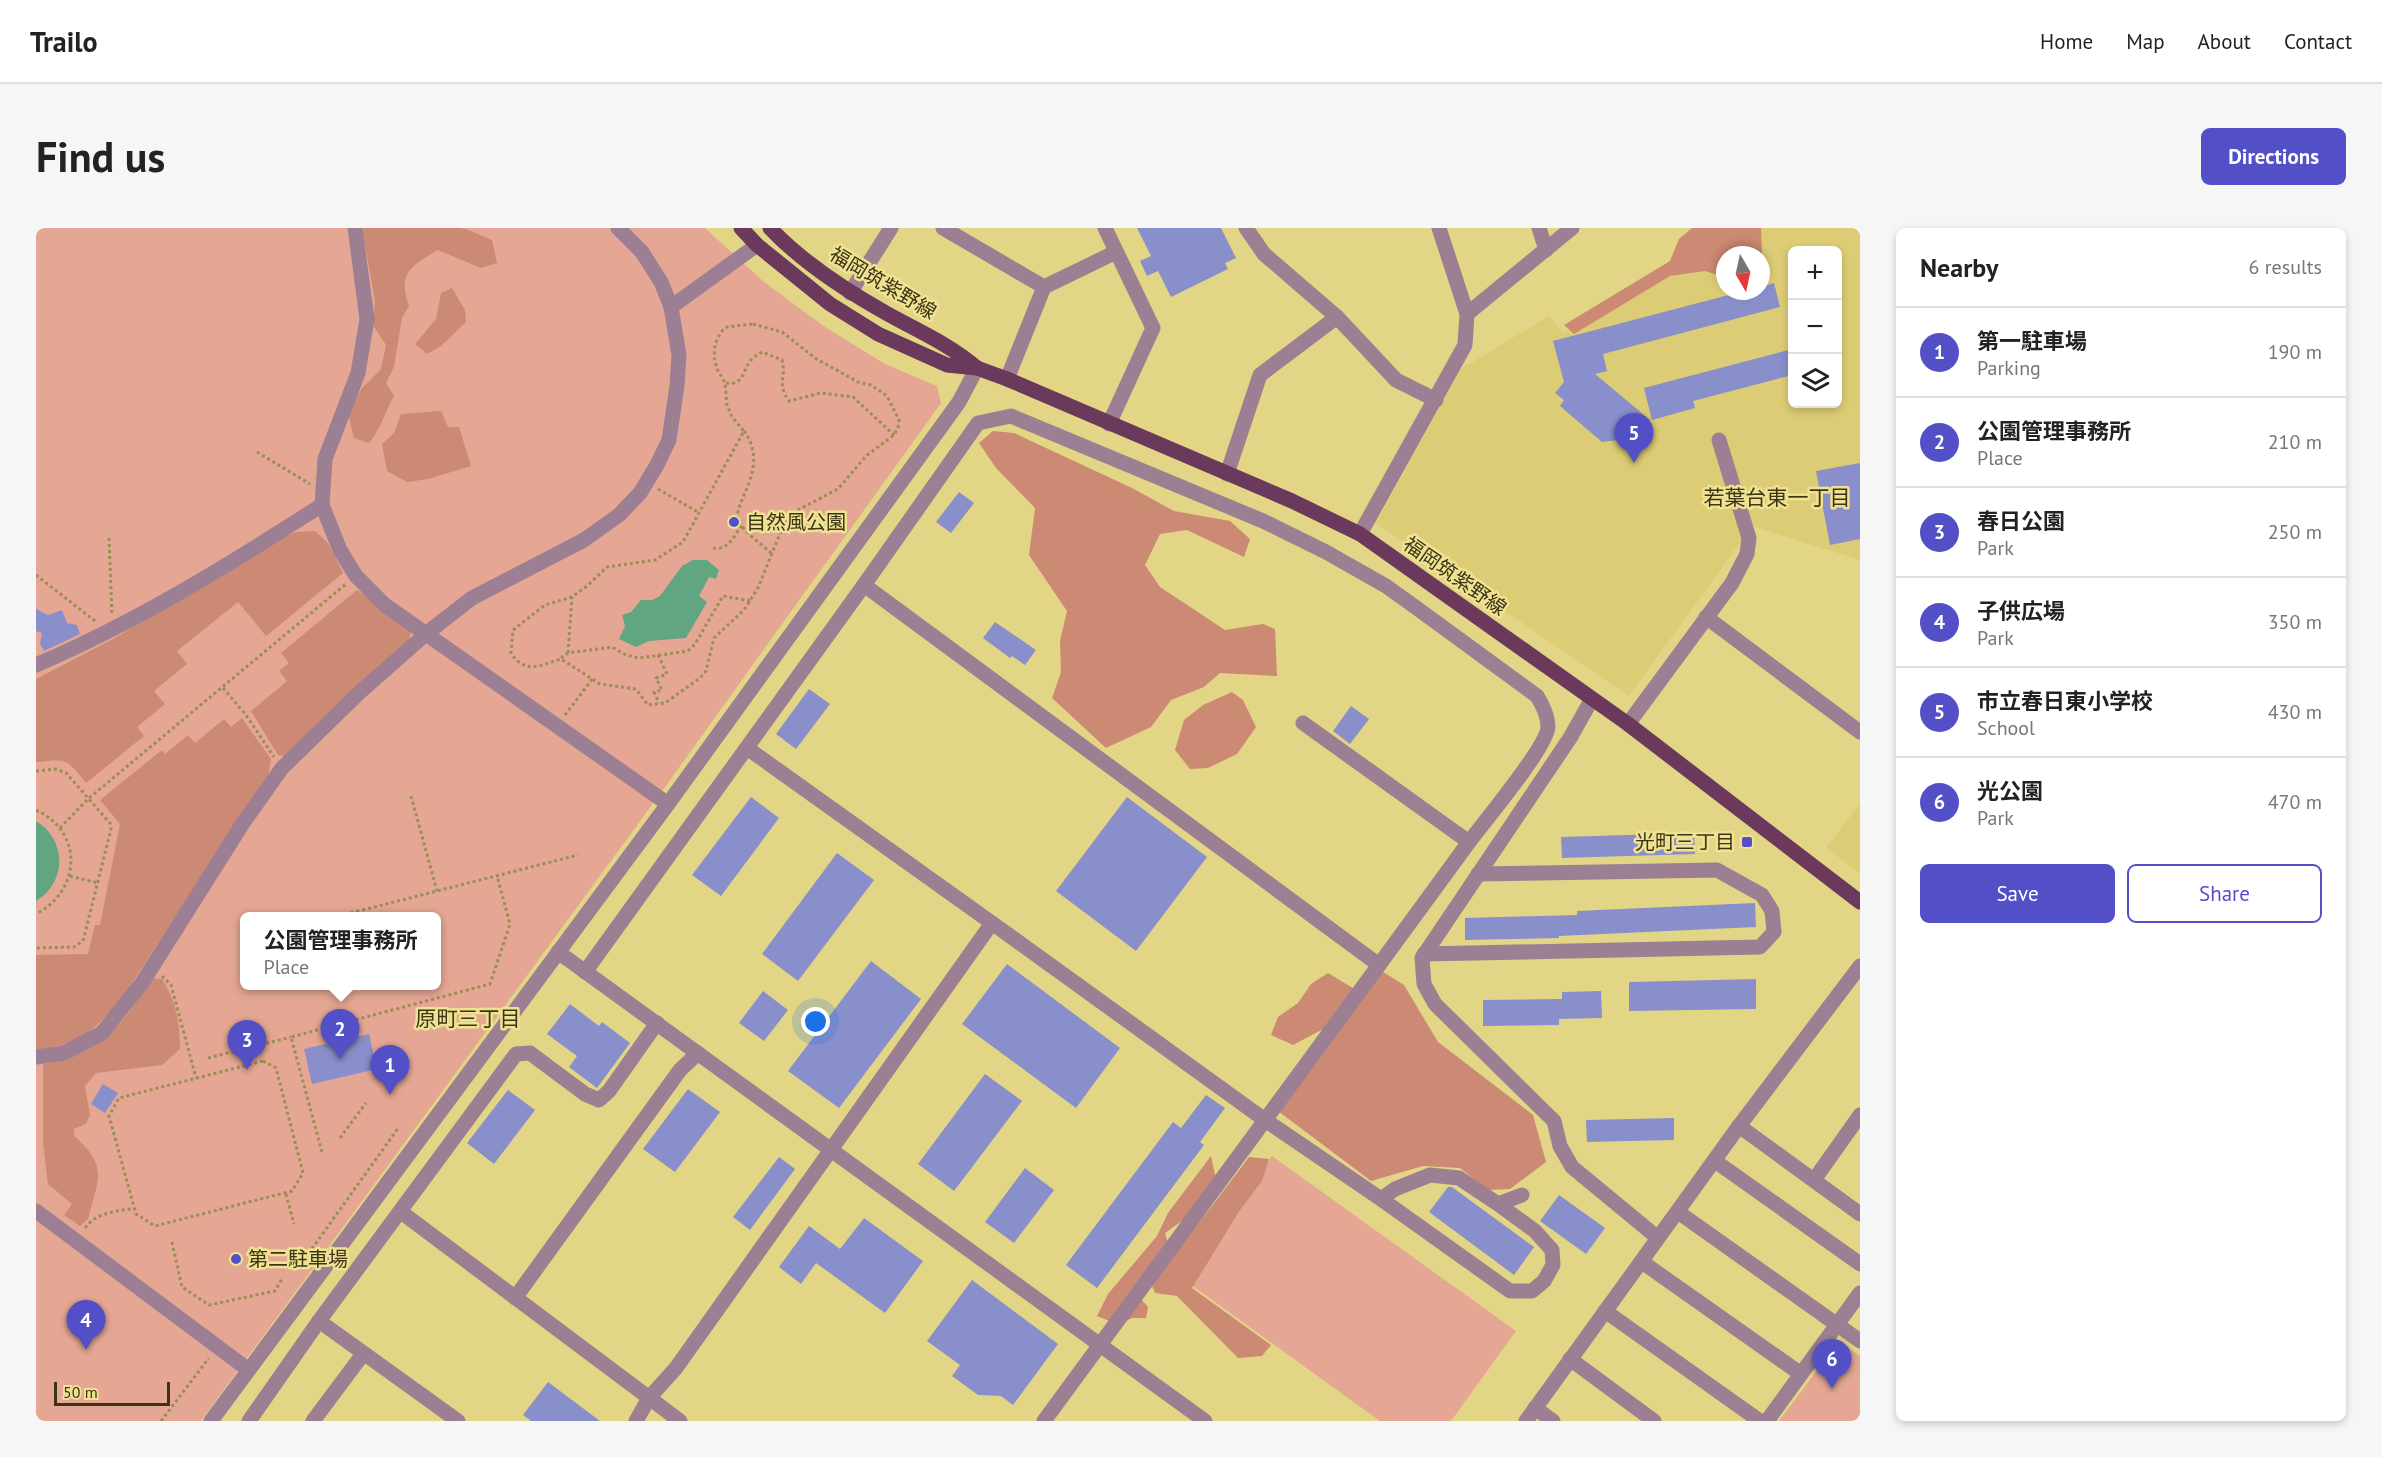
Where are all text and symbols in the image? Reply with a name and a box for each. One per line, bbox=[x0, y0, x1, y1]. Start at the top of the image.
text: Trailo bbox=[30, 23, 97, 60]
text: Home bbox=[2040, 28, 2093, 55]
text: Map bbox=[2126, 28, 2165, 55]
text: About bbox=[2198, 28, 2251, 55]
text: Contact bbox=[2284, 28, 2352, 55]
button: Directions bbox=[2201, 128, 2346, 185]
text: Find us bbox=[36, 129, 165, 184]
street label: 福岡筑紫野線 bbox=[825, 241, 941, 325]
north arrow bbox=[1716, 246, 1770, 300]
map controls bbox=[1788, 246, 1842, 408]
button: + bbox=[1788, 246, 1842, 300]
text: Nearby bbox=[1920, 251, 1998, 284]
text: 6 results bbox=[2249, 254, 2322, 280]
button: − bbox=[1788, 300, 1842, 354]
text: 第一駐車場 bbox=[1977, 327, 2087, 355]
text: 1 bbox=[1934, 339, 1945, 365]
text: 190 m bbox=[2268, 339, 2322, 365]
button: layers bbox=[1788, 354, 1842, 408]
text: Parking bbox=[1977, 355, 2041, 381]
pin: 5 bbox=[1614, 414, 1654, 463]
text: 公園管理事務所 bbox=[1977, 417, 2131, 445]
text: 2 bbox=[1934, 429, 1945, 455]
text: 210 m bbox=[2268, 429, 2322, 455]
text: Place bbox=[1977, 445, 2023, 471]
district label: 若葉台東一丁目 bbox=[1704, 484, 1851, 511]
text: 春日公園 bbox=[1977, 507, 2065, 535]
place label: 自然風公園 bbox=[746, 509, 846, 535]
marker: 自然風公園 bbox=[727, 515, 741, 529]
text: 3 bbox=[1934, 519, 1945, 545]
text: 250 m bbox=[2268, 519, 2322, 545]
street label: 福岡筑紫野線 bbox=[1398, 531, 1512, 621]
text: Park bbox=[1977, 535, 2014, 561]
text: 子供広場 bbox=[1977, 597, 2065, 625]
text: 4 bbox=[1934, 609, 1945, 635]
text: 350 m bbox=[2268, 609, 2322, 635]
text: Park bbox=[1977, 625, 2014, 651]
text: 市立春日東小学校 bbox=[1977, 687, 2153, 715]
text: 5 bbox=[1934, 699, 1945, 725]
text: 430 m bbox=[2268, 699, 2322, 725]
text: School bbox=[1977, 715, 2035, 741]
text: 光公園 bbox=[1977, 777, 2043, 805]
text: 6 bbox=[1934, 789, 1945, 815]
text: 470 m bbox=[2268, 789, 2322, 815]
text: Park bbox=[1977, 805, 2014, 831]
place label: 光町三丁目 bbox=[1635, 829, 1735, 855]
marker: 光町三丁目 bbox=[1740, 835, 1754, 849]
button: Save bbox=[1920, 864, 2115, 923]
button: Share bbox=[2127, 864, 2322, 923]
popup bbox=[240, 912, 441, 990]
text: 公園管理事務所 bbox=[263, 926, 418, 954]
text: Place bbox=[263, 954, 309, 980]
district label: 原町三丁目 bbox=[416, 1005, 521, 1032]
your location bbox=[801, 1007, 830, 1036]
pin: 2 bbox=[320, 1010, 360, 1059]
pin: 3 bbox=[228, 1020, 266, 1070]
pin: 1 bbox=[370, 1046, 410, 1095]
place label: 第二駐車場 bbox=[248, 1246, 348, 1272]
marker: 第二駐車場 bbox=[229, 1252, 243, 1266]
pin: 4 bbox=[67, 1300, 106, 1350]
pin: 6 bbox=[1812, 1340, 1852, 1389]
scale bar bbox=[54, 1379, 170, 1406]
text: 50 m bbox=[63, 1382, 98, 1402]

